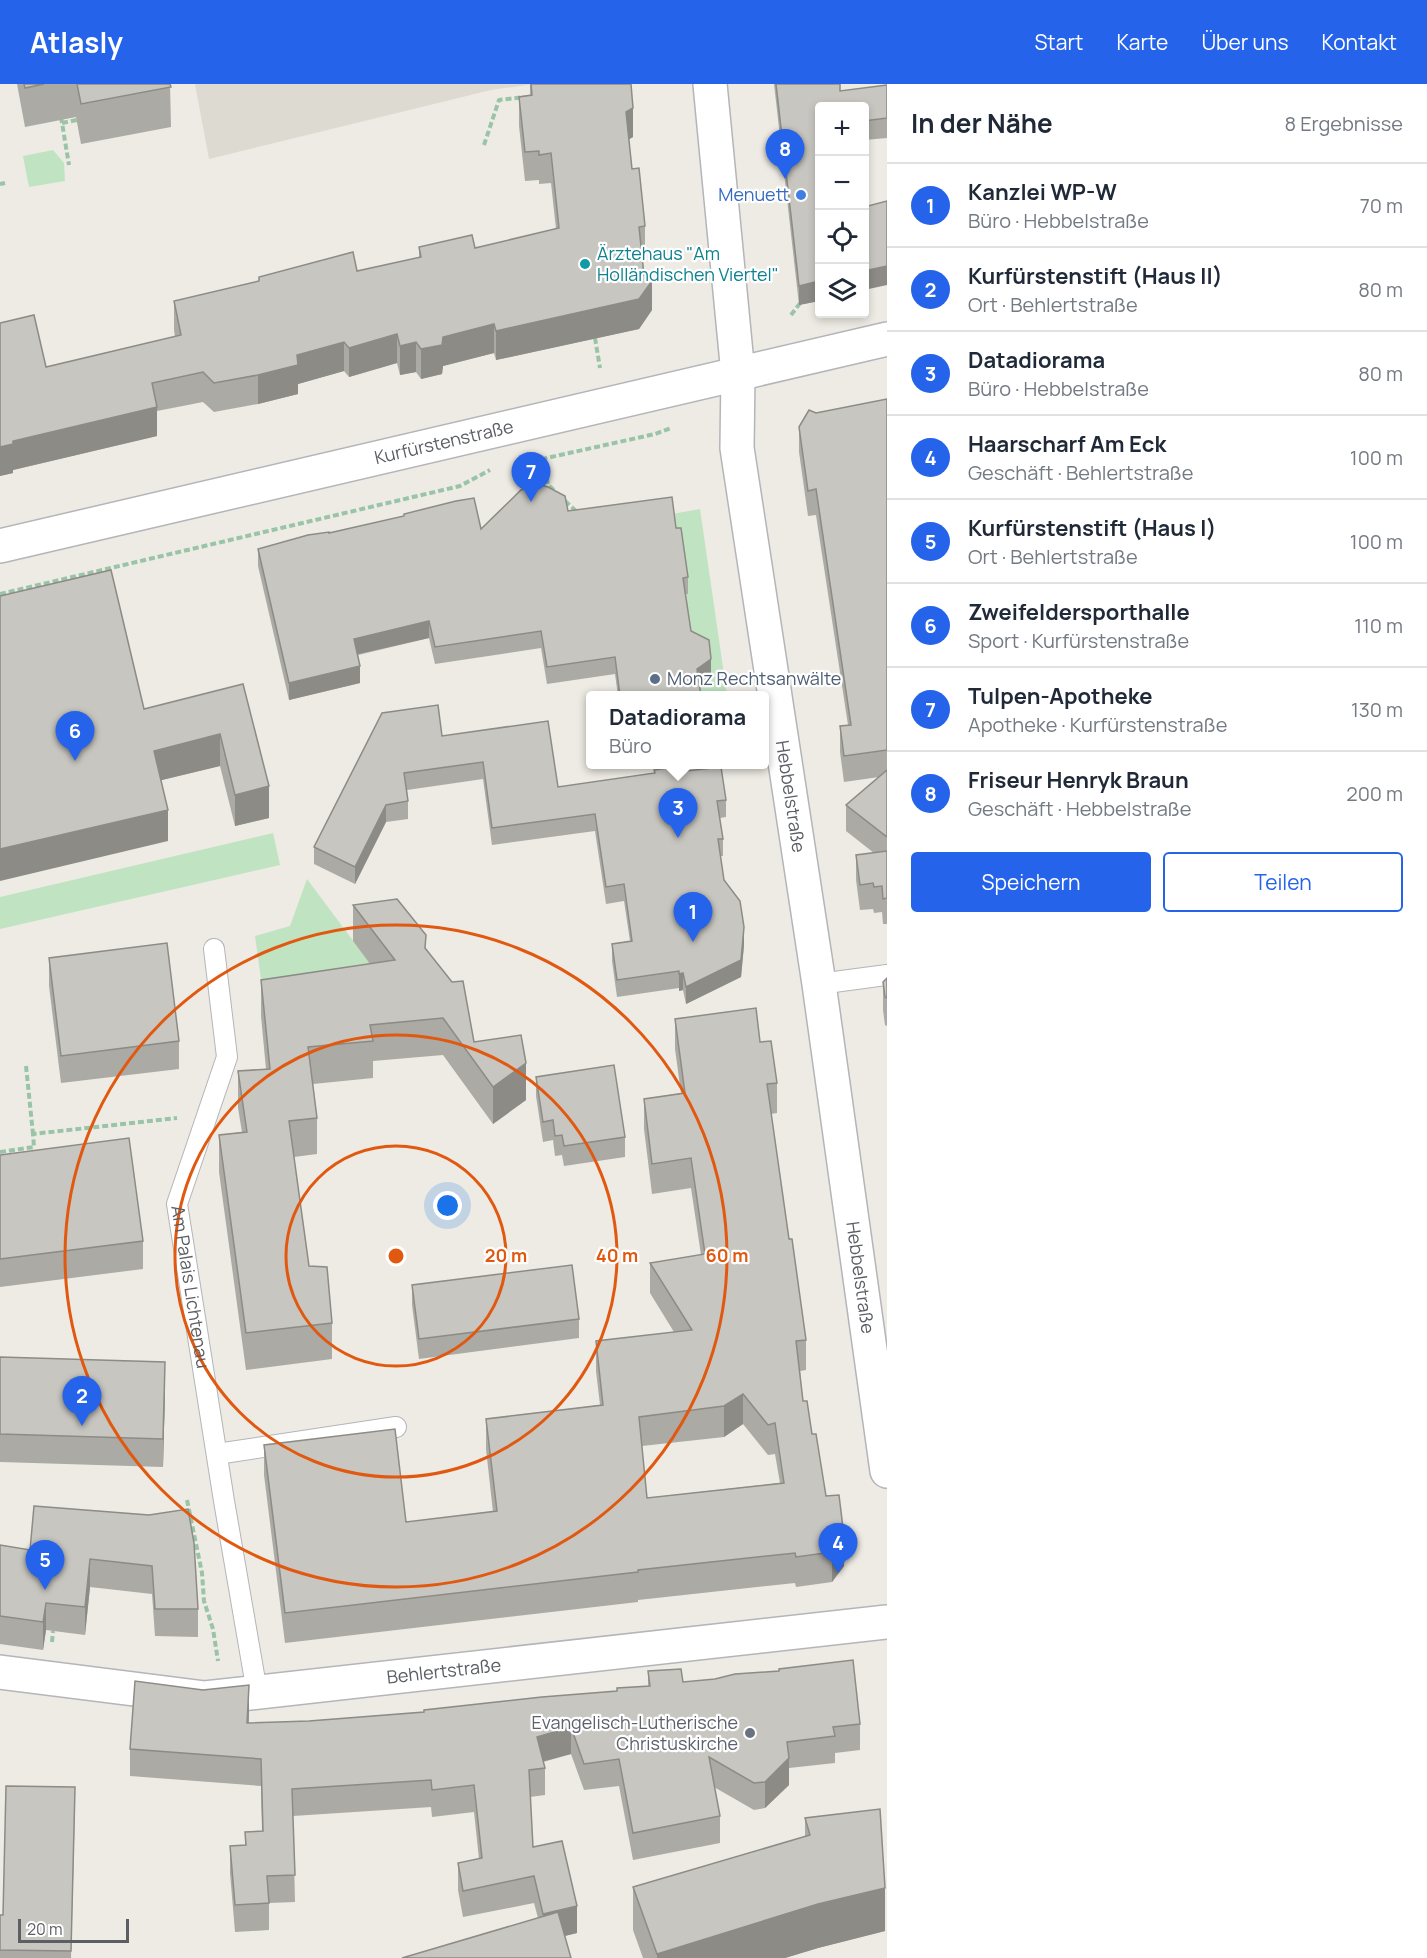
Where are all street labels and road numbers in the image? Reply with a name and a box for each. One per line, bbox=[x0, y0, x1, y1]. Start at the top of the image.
street label: Kurfürstenstraße bbox=[372, 414, 516, 469]
street label: Hebbelstraße bbox=[771, 739, 812, 854]
street label: Am Palais Lichtenau bbox=[166, 1203, 216, 1370]
street label: Hebbelstraße bbox=[841, 1220, 881, 1335]
street label: Behlertstraße bbox=[385, 1652, 502, 1689]

